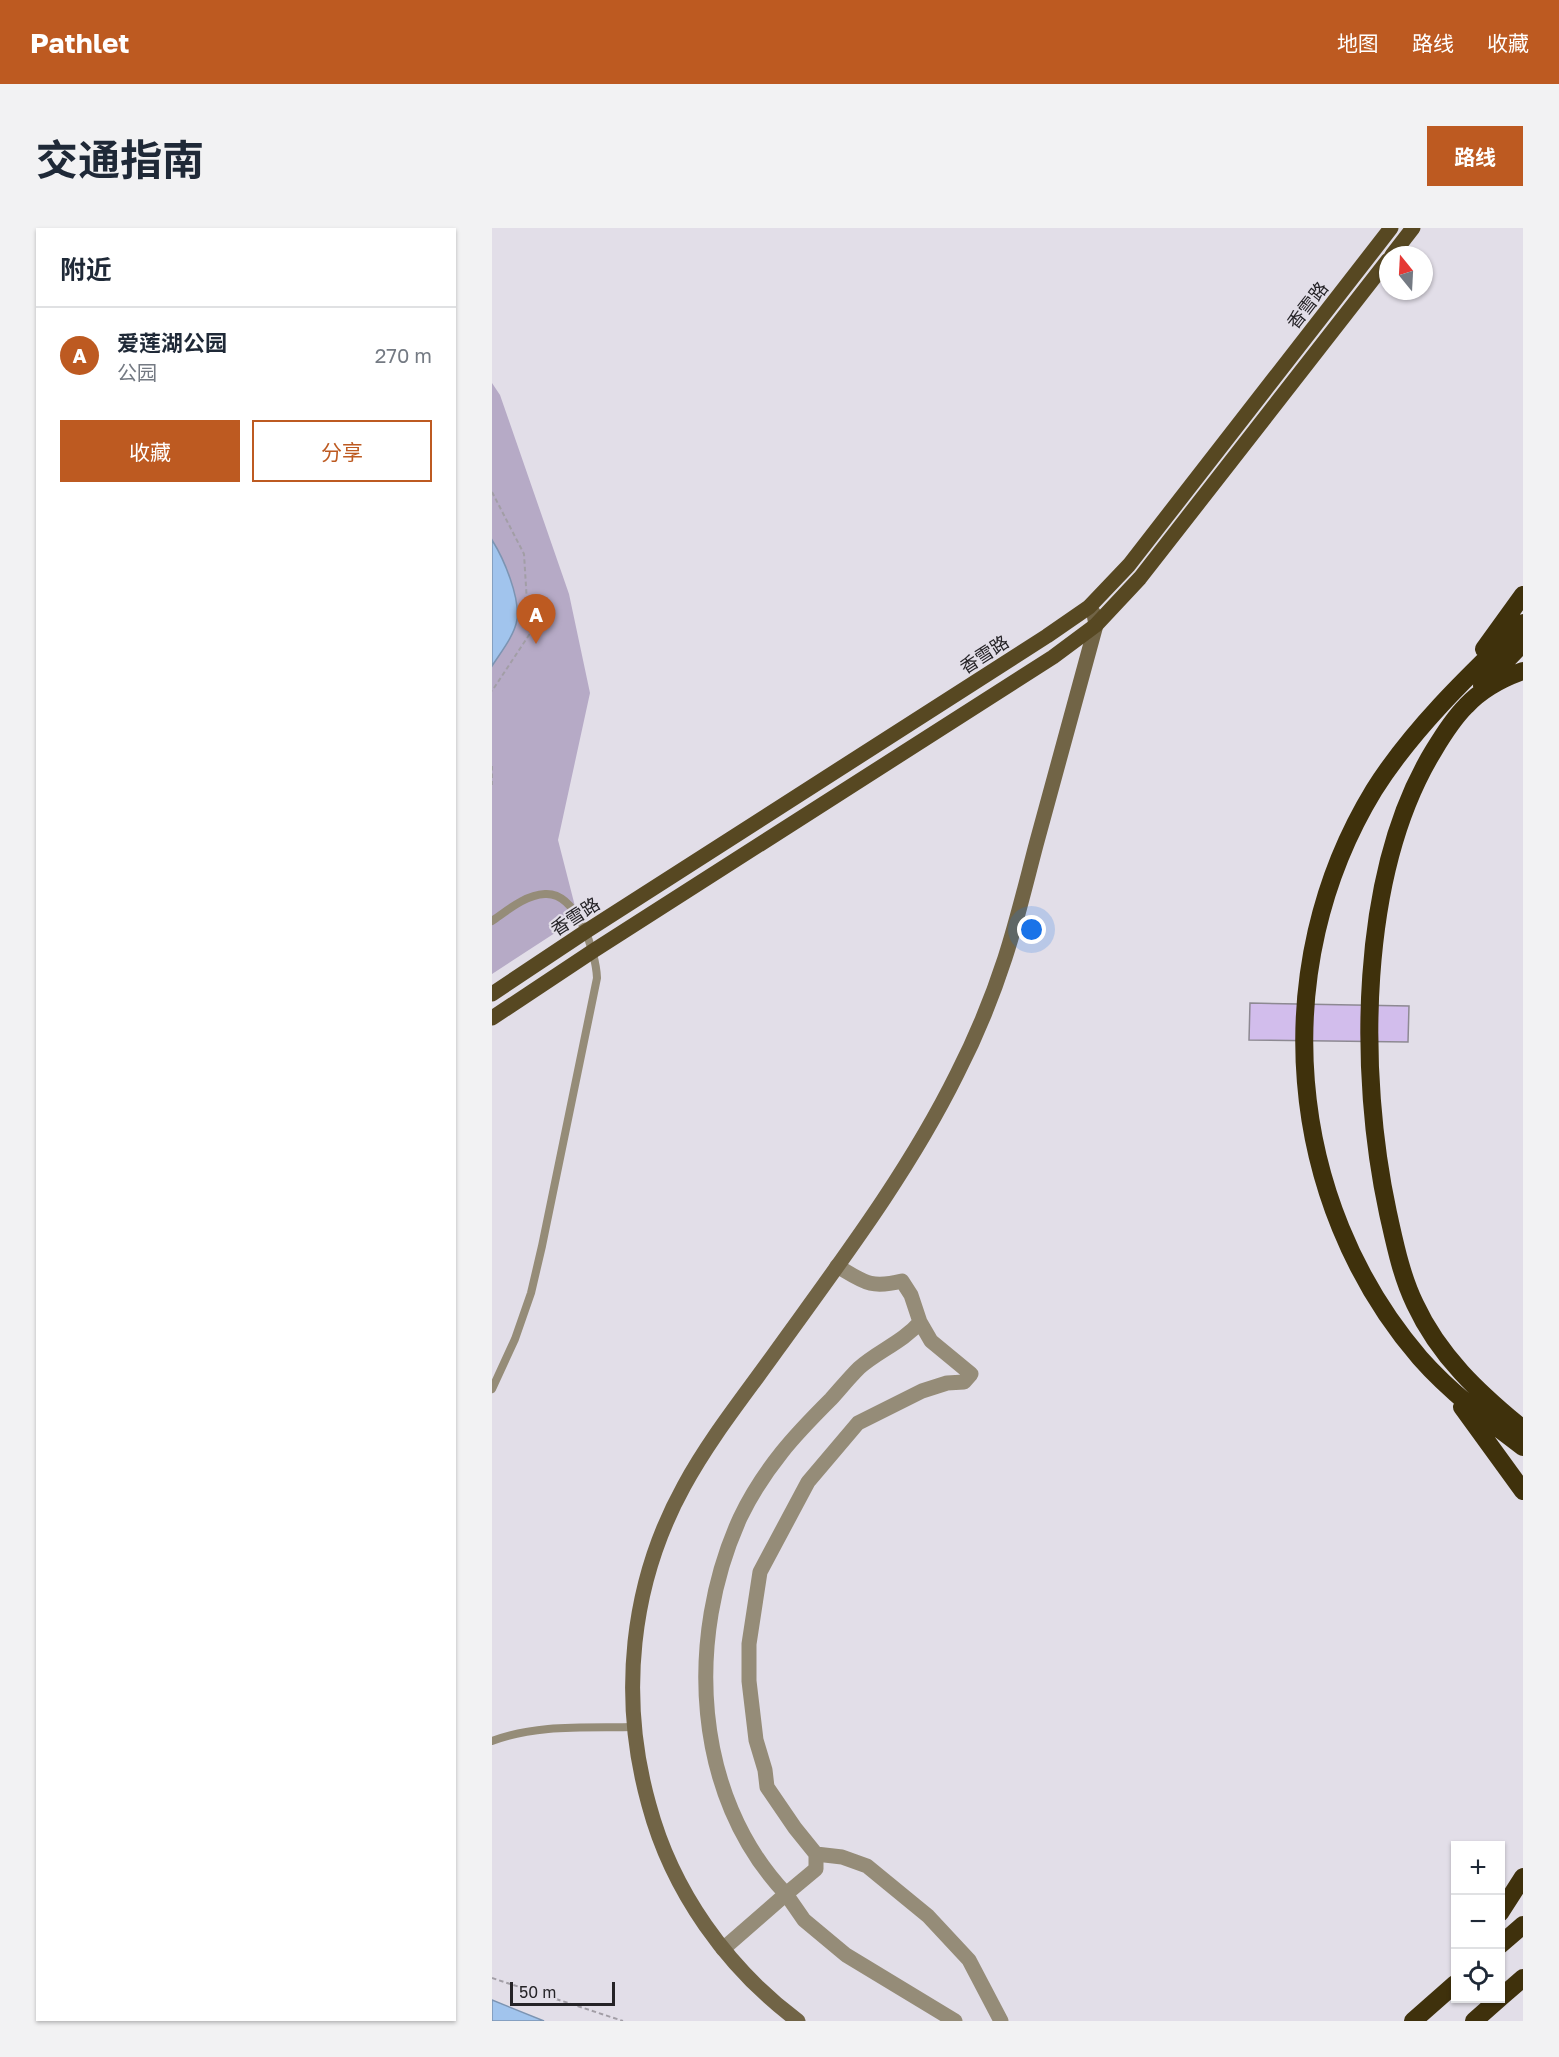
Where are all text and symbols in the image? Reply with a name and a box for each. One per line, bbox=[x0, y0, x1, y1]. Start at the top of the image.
text: Pathlet bbox=[30, 26, 130, 59]
text: 地图 bbox=[1337, 30, 1379, 56]
text: 路线 bbox=[1412, 30, 1454, 56]
text: 收藏 bbox=[1487, 30, 1529, 56]
button: 路线 bbox=[1427, 126, 1523, 186]
text: 交通指南 bbox=[36, 134, 204, 184]
north arrow bbox=[1379, 246, 1433, 300]
text: 附近 bbox=[60, 254, 112, 285]
street label: 香雪路 bbox=[1282, 277, 1332, 333]
text: 爱莲湖公园 bbox=[117, 329, 227, 356]
text: A bbox=[72, 343, 87, 367]
text: 270 m bbox=[375, 343, 432, 367]
text: 公园 bbox=[117, 360, 157, 384]
button: 收藏 bbox=[60, 420, 240, 482]
button: 分享 bbox=[252, 420, 432, 482]
pin: A bbox=[516, 594, 555, 644]
street label: 香雪路 bbox=[955, 630, 1013, 678]
street label: 香雪路 bbox=[546, 892, 604, 940]
your location bbox=[1017, 915, 1046, 944]
map controls bbox=[1451, 1841, 1505, 2003]
button: + bbox=[1451, 1841, 1505, 1895]
button: − bbox=[1451, 1895, 1505, 1949]
button: locate bbox=[1451, 1949, 1505, 2003]
scale bar bbox=[510, 1979, 615, 2006]
text: 50 m bbox=[519, 1982, 556, 2002]

